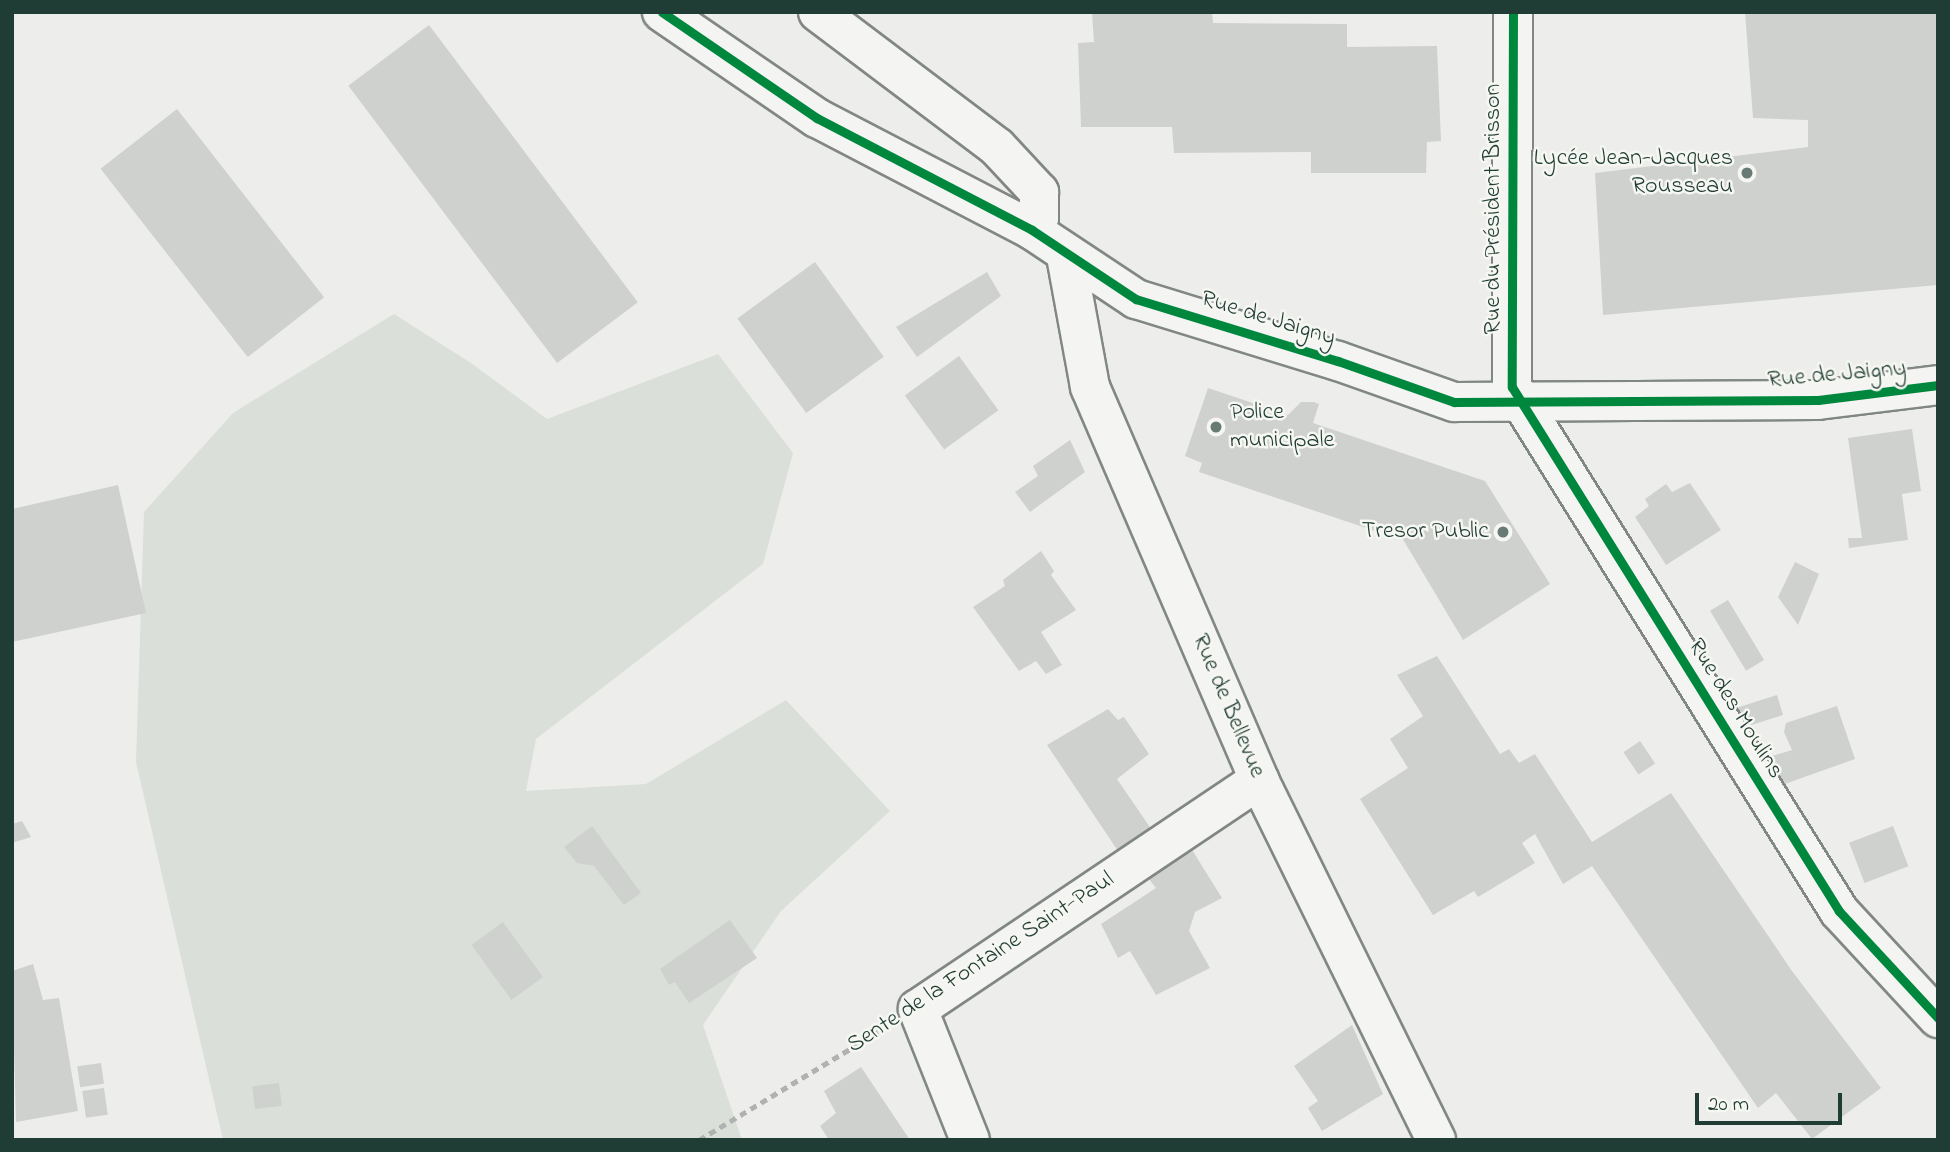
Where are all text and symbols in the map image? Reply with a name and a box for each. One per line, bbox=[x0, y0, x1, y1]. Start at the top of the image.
street label: Rue du Président Brisson bbox=[1480, 84, 1508, 334]
place label: Lycée Jean-Jacques Rousseau bbox=[1534, 145, 1733, 201]
marker: Lycée Jean-Jacques Rousseau bbox=[1739, 165, 1755, 181]
street label: Rue de Jaigny bbox=[1197, 285, 1339, 353]
street label: Rue de Jaigny bbox=[1767, 355, 1907, 395]
place label: Police municipale bbox=[1230, 399, 1334, 455]
marker: Police municipale bbox=[1208, 419, 1224, 435]
place label: Tresor Public bbox=[1362, 518, 1489, 546]
marker: Tresor Public bbox=[1495, 524, 1511, 540]
street label: Rue de Bellevue bbox=[1185, 630, 1271, 782]
street label: Rue des Moulins bbox=[1681, 634, 1789, 784]
street label: Sente de la Fontaine Saint-Paul bbox=[842, 866, 1120, 1060]
scale bar bbox=[1698, 1078, 1845, 1122]
text: 20 m bbox=[1708, 1090, 1749, 1120]

